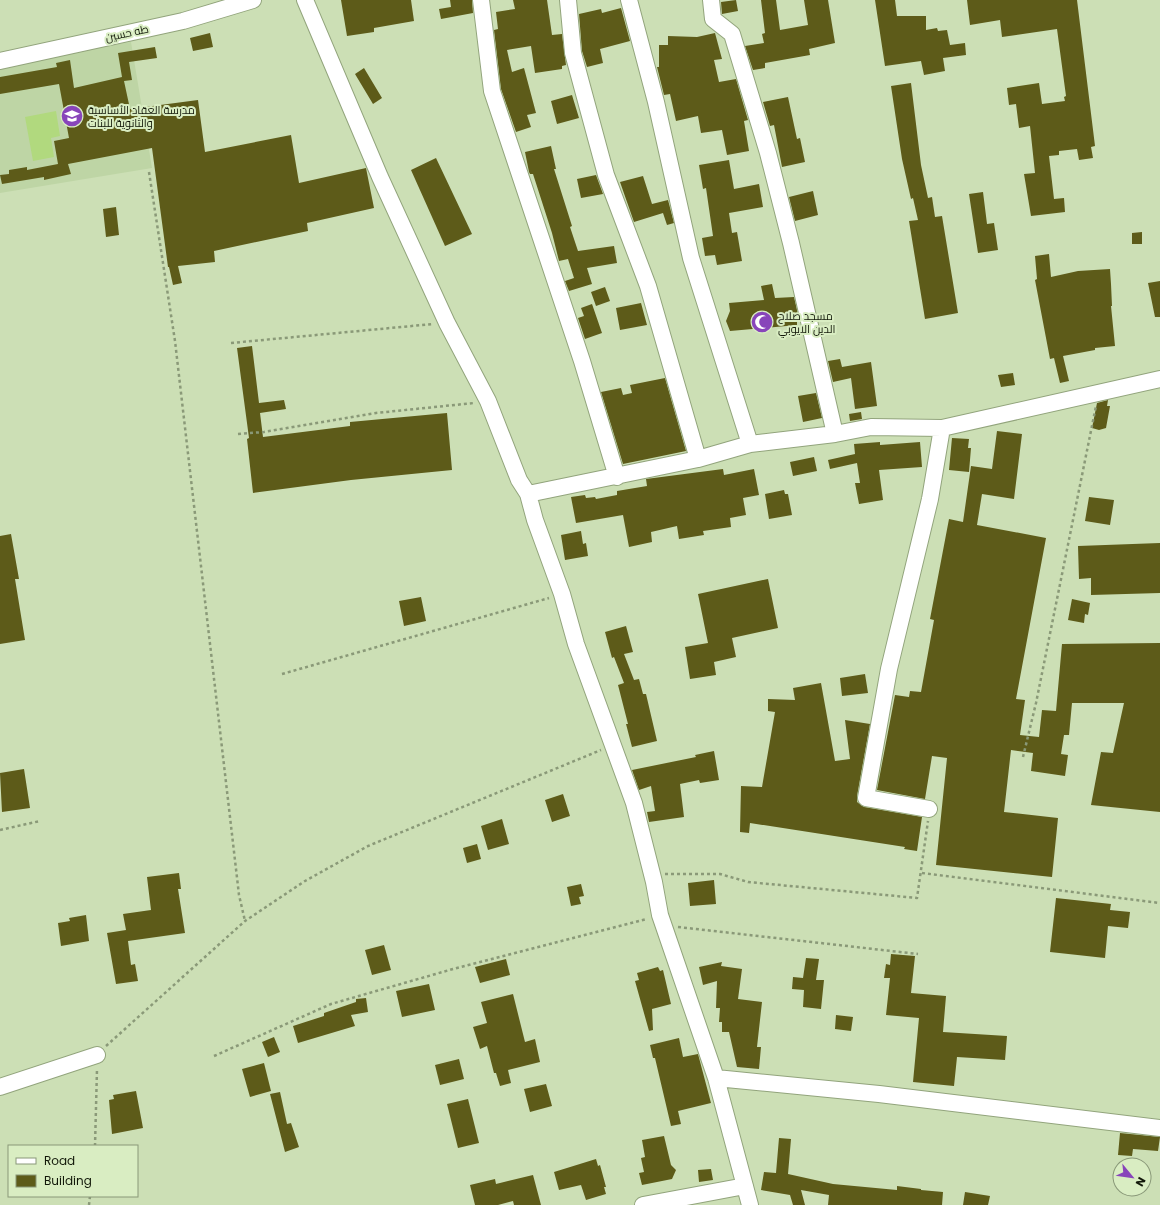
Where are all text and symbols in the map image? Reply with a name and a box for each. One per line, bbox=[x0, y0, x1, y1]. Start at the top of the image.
street label: طه حسين bbox=[104, 21, 150, 45]
place label: مدرسة العقاد الأساسية والثانوية للبنات bbox=[88, 102, 195, 131]
school or university icon: مدرسة العقاد الأساسية والثانوية للبنات bbox=[59, 103, 85, 129]
place label: مسجد صلاح الدين الايوبي bbox=[778, 308, 835, 338]
mosque icon: مسجد صلاح الدين الايوبي bbox=[749, 309, 775, 335]
legend bbox=[8, 1145, 138, 1197]
text: Road bbox=[44, 1152, 75, 1169]
north arrow bbox=[1112, 1157, 1152, 1197]
text: Building bbox=[44, 1172, 92, 1189]
text: N bbox=[1132, 1174, 1150, 1189]

